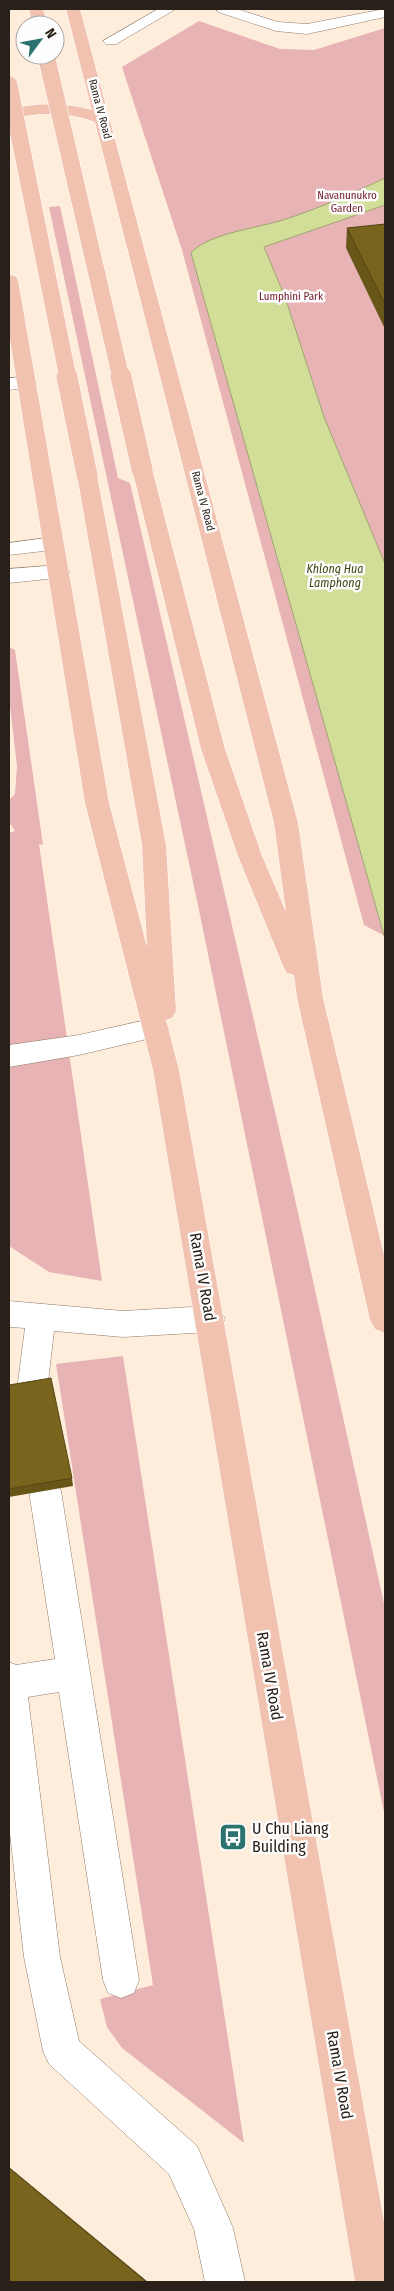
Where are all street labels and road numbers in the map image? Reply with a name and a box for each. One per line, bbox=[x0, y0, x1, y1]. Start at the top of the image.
street label: Rama IV Road bbox=[86, 78, 114, 140]
street label: Rama IV Road bbox=[189, 470, 217, 532]
street label: Rama IV Road bbox=[186, 1231, 220, 1323]
street label: Rama IV Road bbox=[253, 1630, 287, 1722]
street label: Rama IV Road bbox=[323, 2029, 357, 2121]

